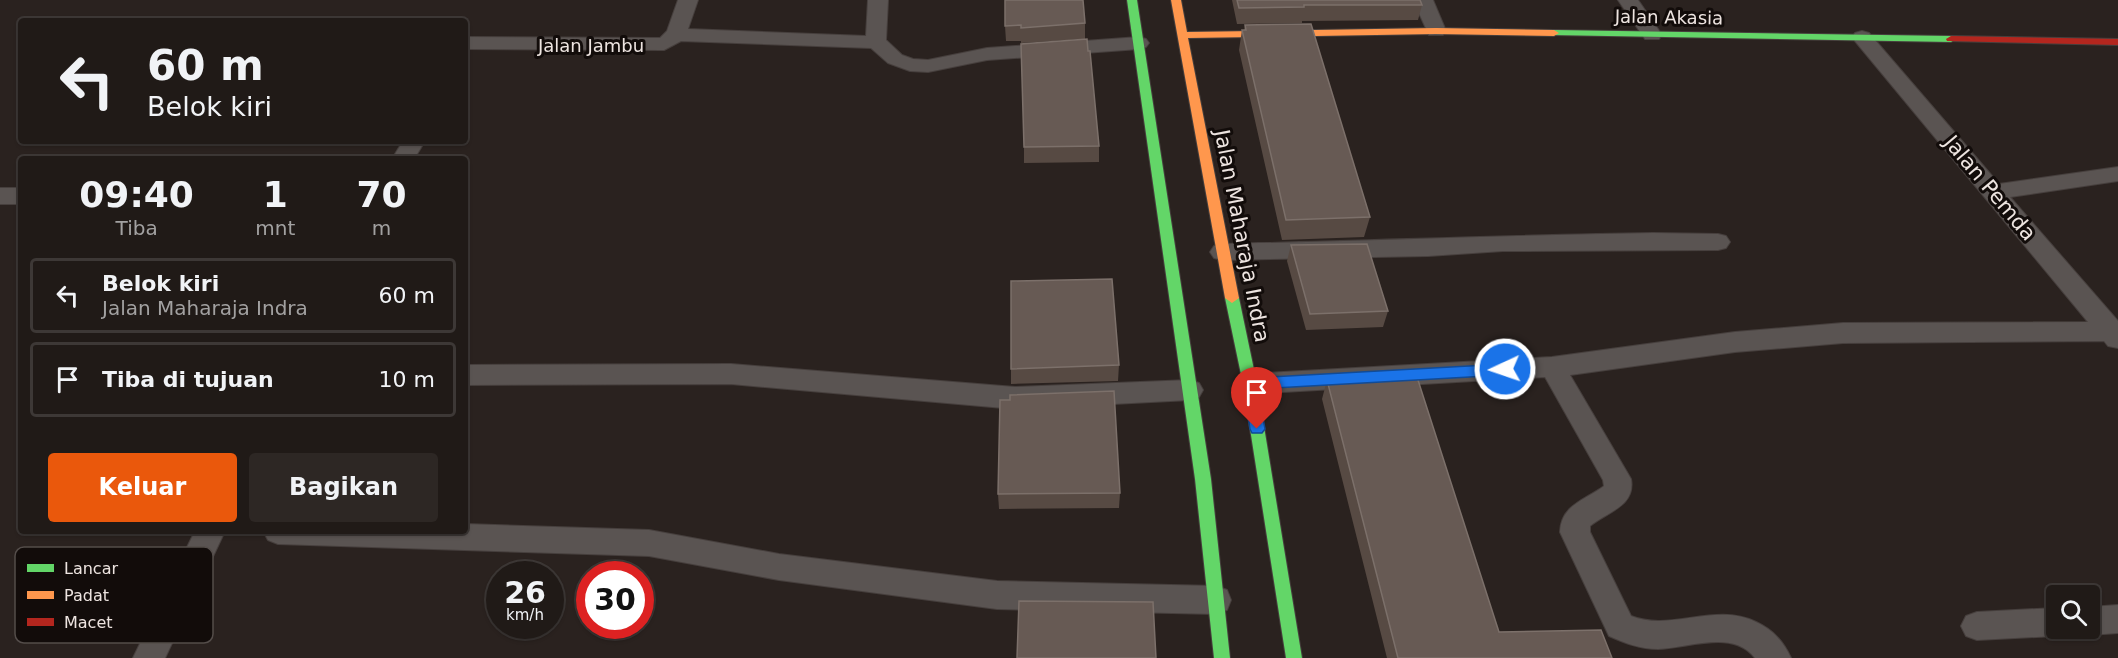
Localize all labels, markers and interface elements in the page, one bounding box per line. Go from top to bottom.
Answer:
street label: Jalan Akasia [1614,6,1723,28]
street label: Jalan Jambu [537,35,644,56]
text: 60 m [147,41,264,90]
icon: left [48,42,126,120]
text: Belok kiri [147,91,272,122]
street label: Jalan Maharaja Indra [1209,126,1274,344]
street label: Jalan Pemda [1938,129,2041,245]
text: 09:40 [79,174,194,215]
text: 1 [263,174,288,215]
text: 70 [357,174,407,215]
text: Tiba [116,216,158,240]
text: mnt [255,216,295,240]
text: m [372,216,391,240]
text: Belok kiri [102,271,219,296]
icon: left [51,279,84,312]
text: 60 m [379,283,435,308]
text: Jalan Maharaja Indra [102,296,308,320]
position arrow [1473,337,1537,401]
icon: arrive [51,363,84,396]
text: Tiba di tujuan [102,367,274,392]
text: 10 m [379,367,435,392]
pin [1231,367,1282,429]
icon: arrive [1240,376,1273,409]
button: Keluar [48,453,237,522]
button: Bagikan [249,453,438,522]
legend [15,547,213,643]
text: Lancar [64,559,118,578]
speed limit sign: 30 [576,561,654,639]
text: 26 [504,575,546,610]
map controls [2046,585,2100,639]
button: search [2046,585,2100,639]
text: Padat [64,586,109,605]
text: km/h [506,606,544,624]
text: Macet [64,613,113,632]

